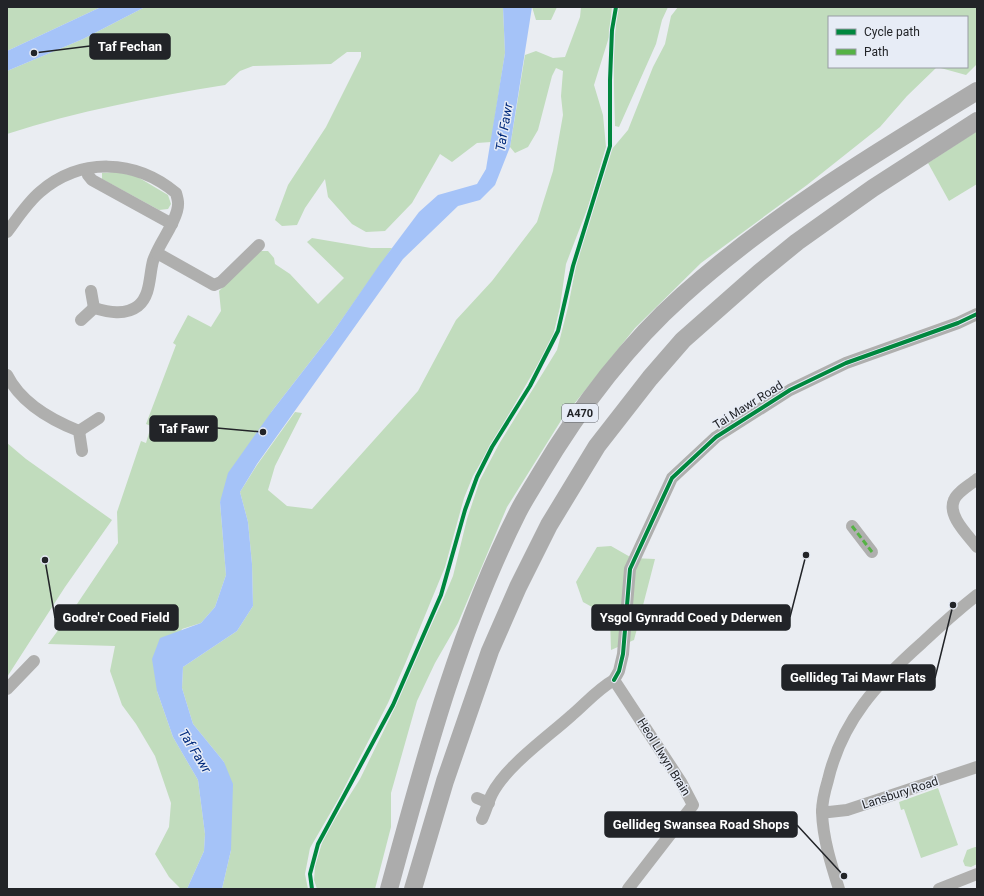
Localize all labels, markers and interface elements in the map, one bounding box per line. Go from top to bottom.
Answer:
legend [828,16,968,68]
text: Cycle path [864,25,920,39]
callout: Taf Fechan [90,34,170,59]
text: Taf Fechan [98,39,162,54]
text: Path [864,45,889,59]
water label: Taf Fawr [492,101,516,152]
street label: Tai Mawr Road [711,378,785,432]
road number: A470 [562,404,598,422]
callout: Taf Fawr [150,416,217,441]
text: Taf Fawr [159,421,209,436]
callout: Godre'r Coed Field [55,605,178,630]
callout: Ysgol Gynradd Coed y Dderwen [592,605,790,630]
text: Godre'r Coed Field [63,610,169,625]
text: Ysgol Gynradd Coed y Dderwen [600,610,782,625]
callout: Gellideg Tai Mawr Flats [782,665,935,690]
text: Gellideg Tai Mawr Flats [790,670,926,685]
street label: Heol Llwyn Brain [635,716,693,798]
water label: Taf Fawr [176,726,215,776]
street label: Lansbury Road [860,774,940,812]
callout: Gellideg Swansea Road Shops [605,812,797,837]
text: Gellideg Swansea Road Shops [613,817,790,832]

